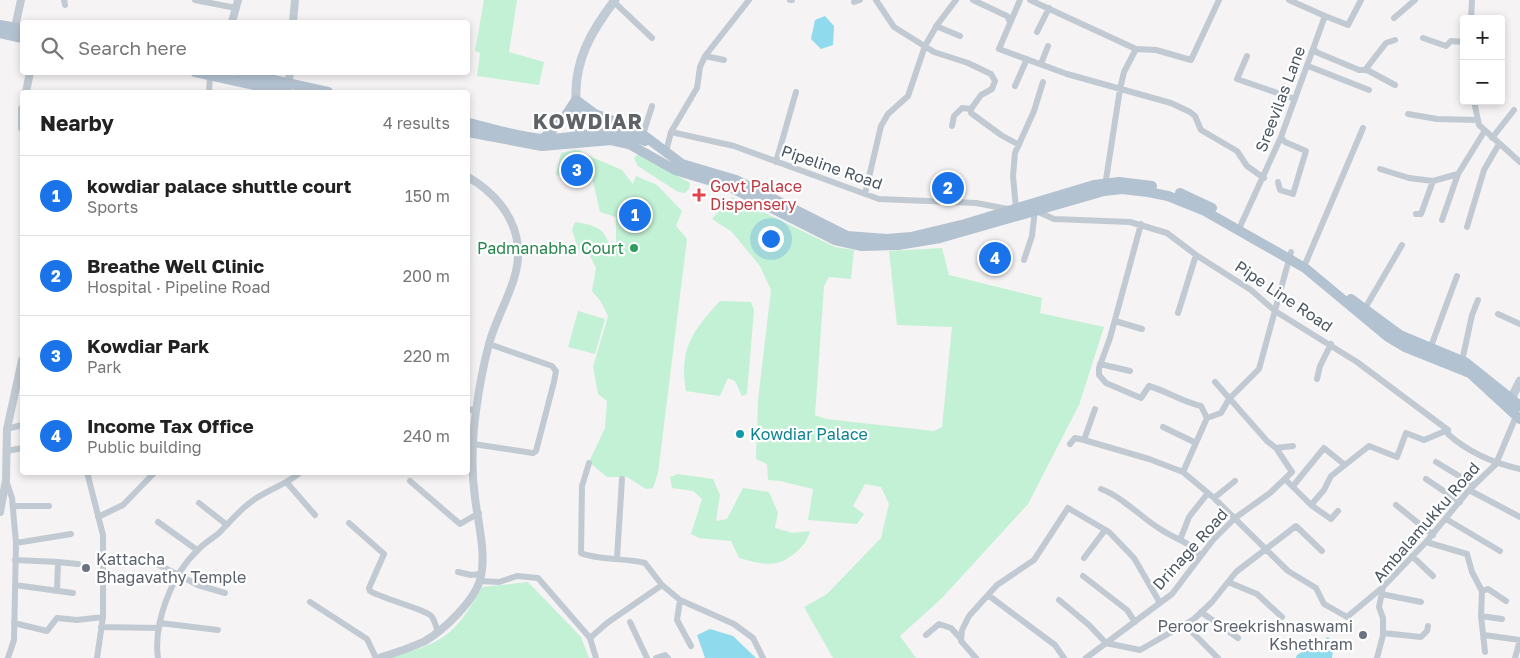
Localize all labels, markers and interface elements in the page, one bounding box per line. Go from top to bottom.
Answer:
map controls [1460,15,1505,105]
button: + [1460,15,1505,60]
search box [20,20,470,75]
icon: search [38,34,66,62]
text: Search here [78,36,187,59]
street label: Sreevilas Lane [1251,43,1309,155]
button: − [1460,60,1505,105]
district label: KOWDIAR [533,108,643,134]
text: Nearby [40,110,114,136]
text: 4 results [383,113,450,133]
street label: Pipeline Road [779,140,885,194]
pin: 3 [561,151,593,189]
pin: 2 [932,169,964,207]
text: kowdiar palace shuttle court [87,174,351,197]
place label: Govt Palace Dispensery [710,176,802,214]
text: 1 [52,186,60,206]
text: 150 m [405,186,450,206]
marker: Govt Palace Dispensery [692,188,706,202]
pin: 1 [619,196,651,234]
text: Sports [87,197,138,217]
your location [758,226,784,252]
place label: Padmanabha Court [477,238,624,258]
pin: 4 [979,239,1011,277]
marker: Padmanabha Court [628,242,640,254]
text: Breathe Well Clinic [87,254,264,277]
street label: Pipe Line Road [1231,256,1337,336]
text: 2 [51,266,61,286]
text: 200 m [403,266,450,286]
text: Hospital · Pipeline Road [87,277,270,297]
text: Kowdiar Park [87,334,209,357]
text: 3 [51,346,61,366]
text: 220 m [403,346,450,366]
text: Park [87,357,122,377]
text: Income Tax Office [87,414,254,437]
place label: Kowdiar Palace [750,424,868,444]
text: 4 [51,426,61,446]
text: 240 m [403,426,450,446]
marker: Kowdiar Palace [734,428,746,440]
text: Public building [87,437,202,457]
street label: Ambalamukku Road [1368,458,1484,586]
street label: Drinage Road [1148,504,1232,594]
place label: Kattacha Bhagavathy Temple [96,549,246,587]
marker: Kattacha Bhagavathy Temple [80,562,92,574]
place label: Peroor Sreekrishnaswami Kshethram [1158,616,1353,654]
marker: Peroor Sreekrishnaswami Kshethram [1357,629,1369,641]

